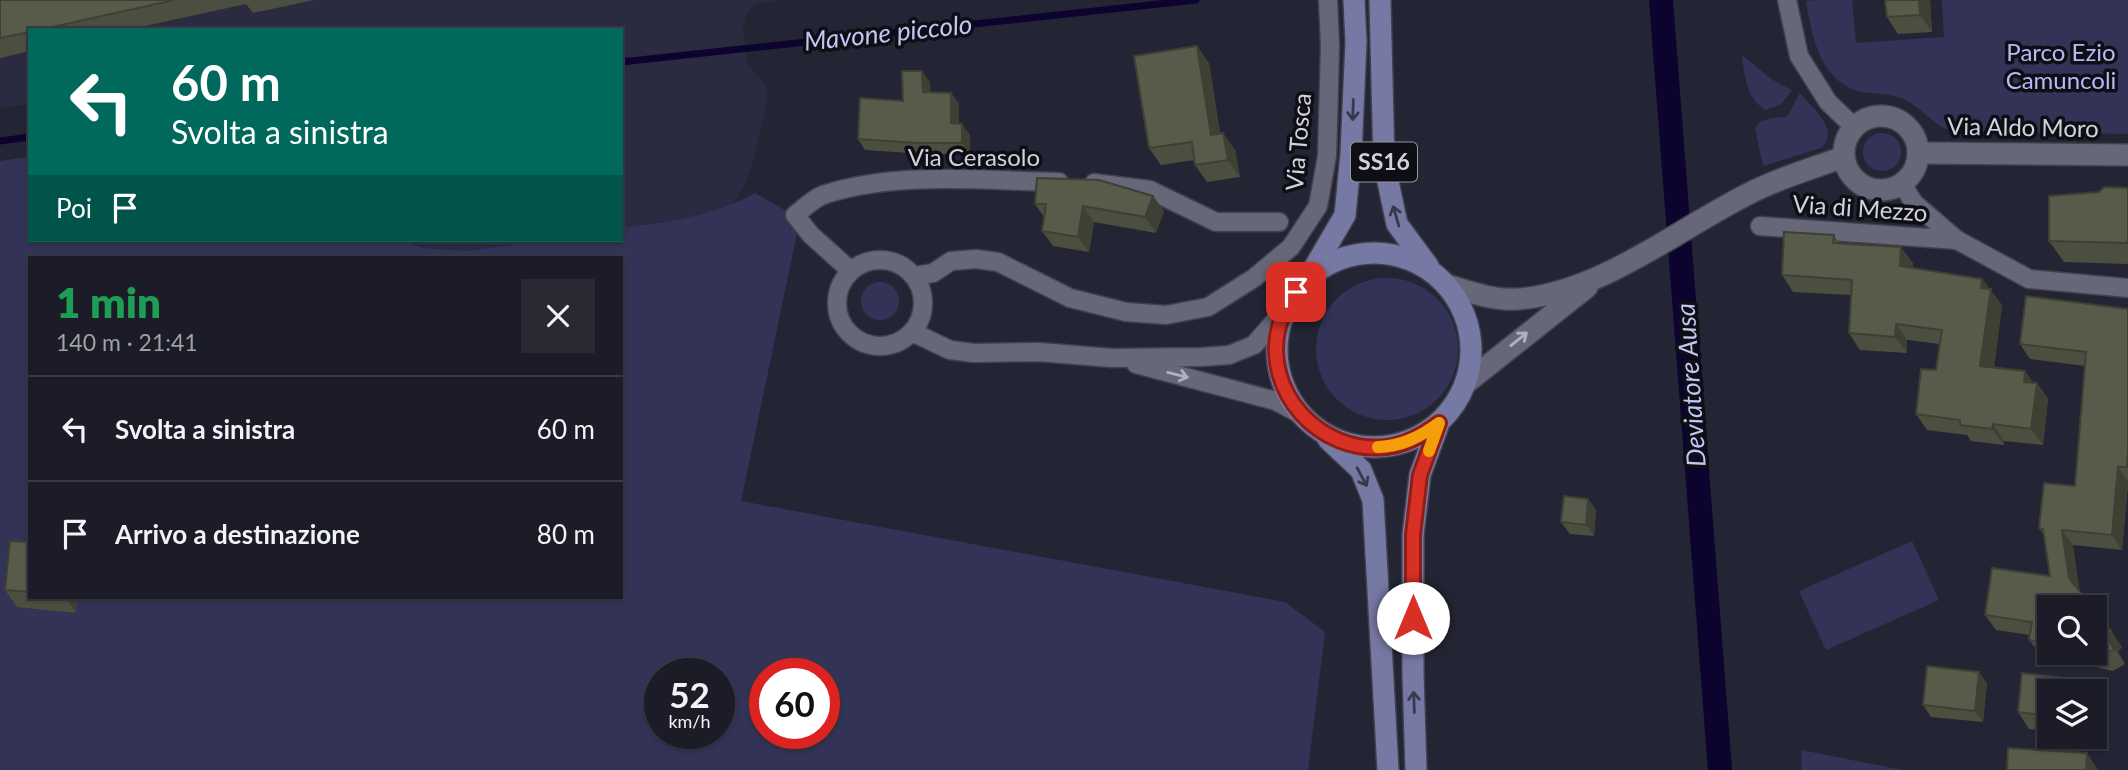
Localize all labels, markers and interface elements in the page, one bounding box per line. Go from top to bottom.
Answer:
water label: Mavone piccolo [802,7,974,57]
park label: Parco Ezio Camuncoli [2006,37,2116,94]
text: 60 m [171,53,281,111]
icon: left [56,56,147,147]
street label: Via Tosca [1279,92,1316,192]
one-way arrow [1346,98,1359,121]
street label: Via Aldo Moro [1947,111,2099,142]
text: Svolta a sinistra [171,112,389,151]
street label: Via Cerasolo [908,142,1040,171]
road number: SS16 [1351,142,1417,182]
street label: Via di Mezzo [1792,188,1928,227]
icon: arrive [106,189,144,227]
text: Poi [56,192,92,224]
one-way arrow [1389,205,1402,227]
pin [1266,262,1326,322]
icon: arrive [1277,273,1315,311]
text: 1 min [56,277,161,327]
button: close [521,279,595,353]
water label: Deviatore Ausa [1668,302,1712,468]
text: 140 m · 21:41 [56,328,198,356]
one-way arrow [1509,332,1527,347]
one-way arrow [1166,369,1189,382]
icon: left [56,410,94,448]
text: Svolta a sinistra [115,413,295,445]
text: 60 m [537,413,595,445]
one-way arrow [1356,466,1370,487]
icon: arrive [56,515,94,553]
text: Arrivo a destinazione [115,518,360,550]
text: 80 m [537,518,595,550]
position arrow [1376,581,1450,655]
map controls [2037,595,2107,749]
button: search [2037,595,2107,665]
speed limit sign: 60 [749,658,840,749]
text: 52 [669,673,710,715]
button: layers [2037,679,2107,749]
one-way arrow [1407,691,1420,714]
text: km/h [668,710,711,732]

